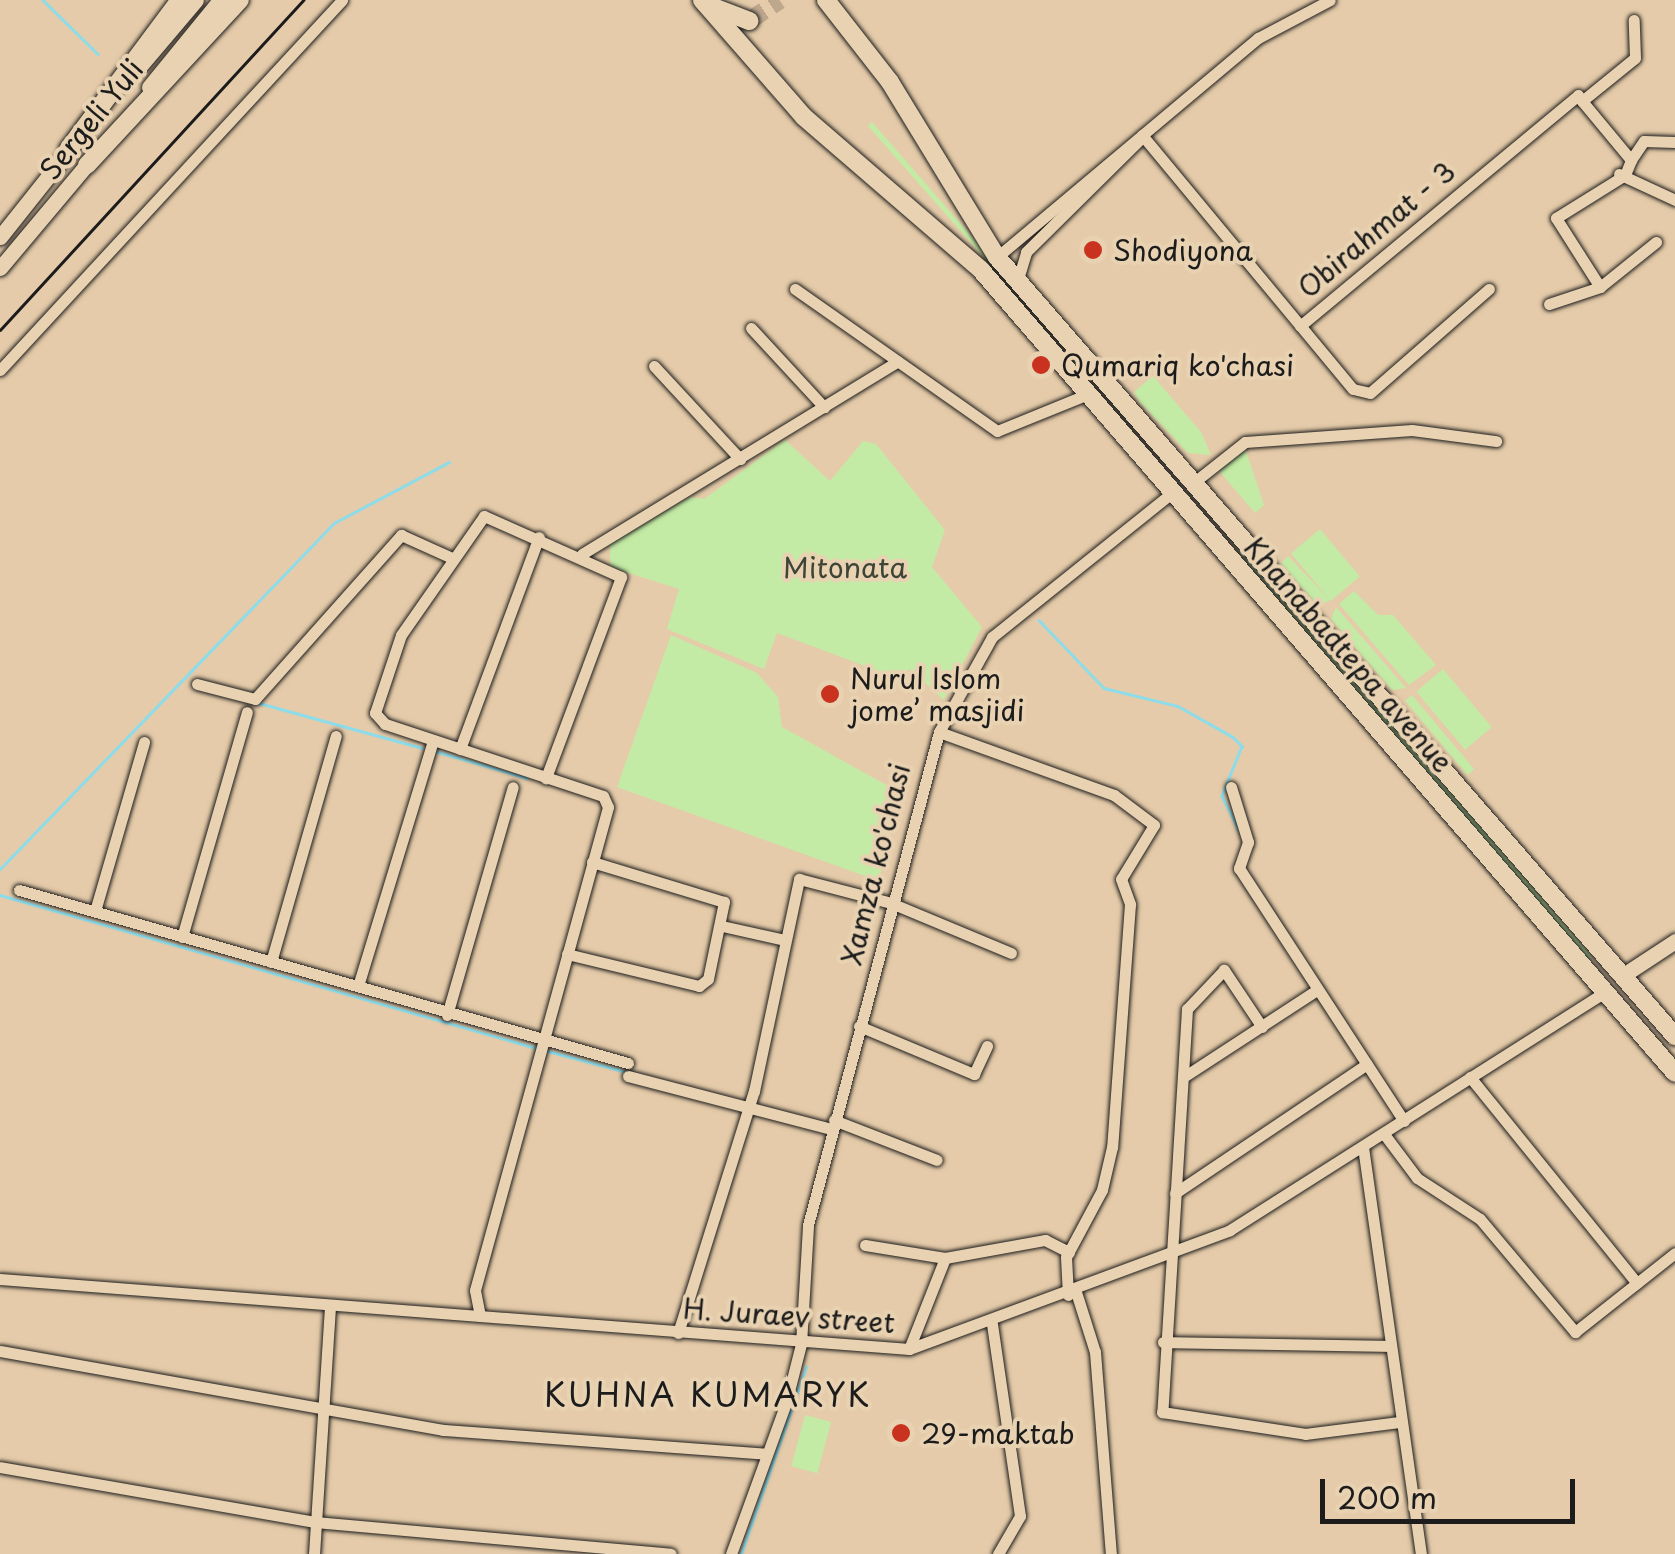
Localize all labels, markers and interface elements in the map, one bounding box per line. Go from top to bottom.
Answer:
street label: Sergeli Yuli [32,52,150,186]
street label: Obirahmat - 3 [1290,153,1462,305]
place label: Shodiyona [1113,233,1253,267]
marker: Shodiyona [1082,239,1104,261]
place label: Qumariq ko'chasi [1061,348,1294,382]
marker: Qumariq ko'chasi [1030,354,1052,376]
street label: Khanabadtepa avenue [1238,530,1460,778]
park label: Mitonata [783,550,907,584]
place label: Nurul Islom jome’ masjidi [850,661,1026,727]
marker: Nurul Islom jome’ masjidi [819,683,841,705]
street label: Xamza ko'chasi [834,760,916,968]
street label: H. Juraev street [680,1291,898,1339]
district label: KUHNA KUMARYK [546,1375,870,1413]
place label: 29-maktab [921,1416,1075,1450]
marker: 29-maktab [890,1422,912,1444]
scale bar [1325,1459,1580,1521]
text: 200 m [1337,1474,1437,1519]

